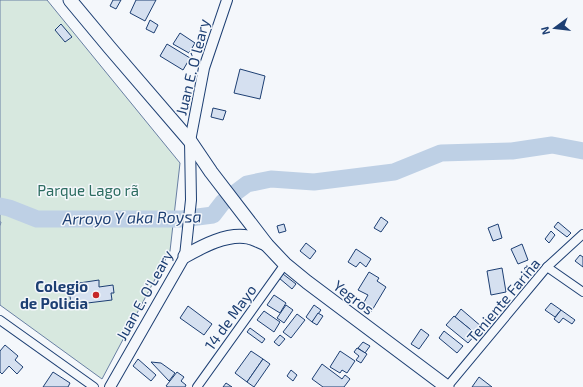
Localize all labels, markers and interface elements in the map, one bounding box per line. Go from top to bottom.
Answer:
north arrow [535,8,575,48]
street label: Juan E. O´leary [171,17,213,117]
text: N [538,25,552,36]
park label: Parque Lago rã [37,181,139,199]
water label: Arroyo Y aka Roysa [61,206,202,229]
street label: Juan E. O'Leary [112,247,176,343]
street label: Teniente Fariña [463,254,543,346]
street label: Yegros [330,276,378,318]
place label: Colegio de Policia [20,277,88,312]
street label: 14 de Mayo [200,281,260,353]
marker: Colegio de Policia [91,290,101,300]

